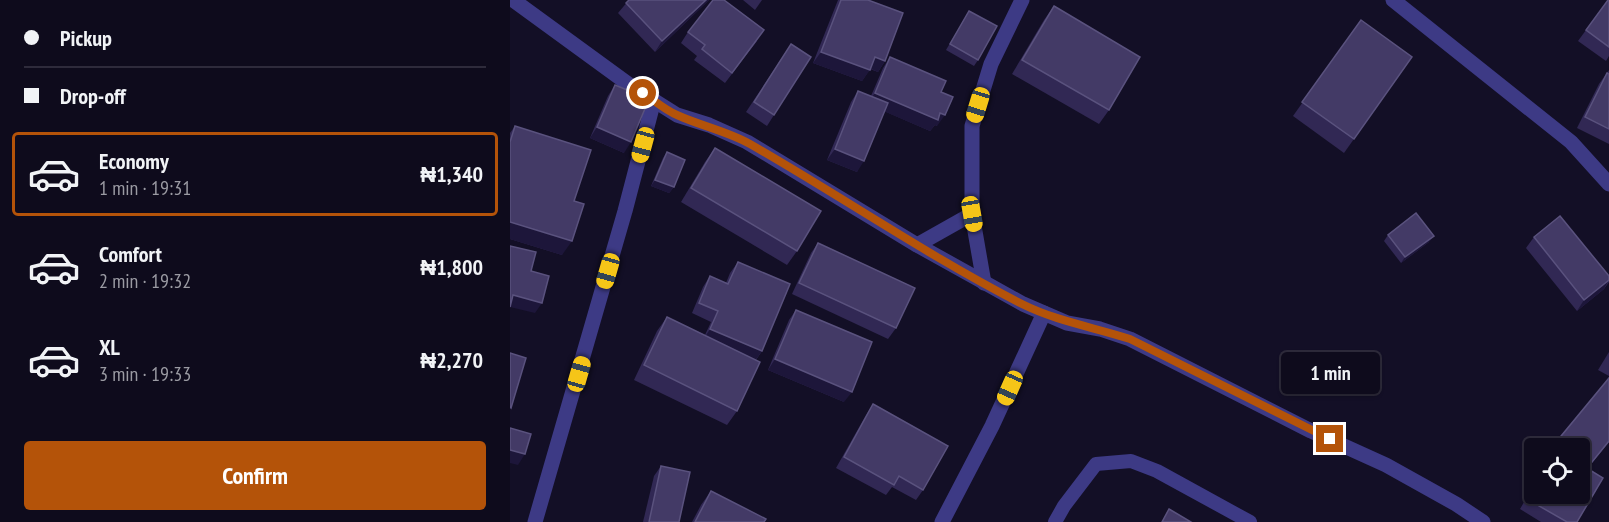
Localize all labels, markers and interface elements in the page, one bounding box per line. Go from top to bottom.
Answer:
text: Pickup [60,24,112,52]
route start [629,79,656,106]
text: Drop-off [60,82,126,110]
car [964,85,992,125]
car [630,125,656,165]
icon: car [27,147,81,201]
text: Economy [99,147,169,175]
text: ₦1,340 [420,160,483,188]
text: 1 min · 19:31 [99,175,191,201]
car [960,195,984,233]
icon: car [27,240,81,294]
text: Comfort [99,240,162,268]
car [594,251,622,291]
text: ₦1,800 [420,253,483,281]
text: 2 min · 19:32 [99,268,191,294]
icon: car [27,333,81,387]
text: XL [99,333,120,361]
text: ₦2,270 [420,346,483,374]
callout: 1 min [1280,352,1380,394]
car [565,354,593,394]
text: 1 min [1310,360,1351,386]
text: 3 min · 19:33 [99,361,191,387]
car [994,368,1026,408]
route end [1316,425,1343,452]
map controls [1524,438,1590,504]
button: locate [1524,438,1590,504]
button: Confirm [24,441,486,510]

